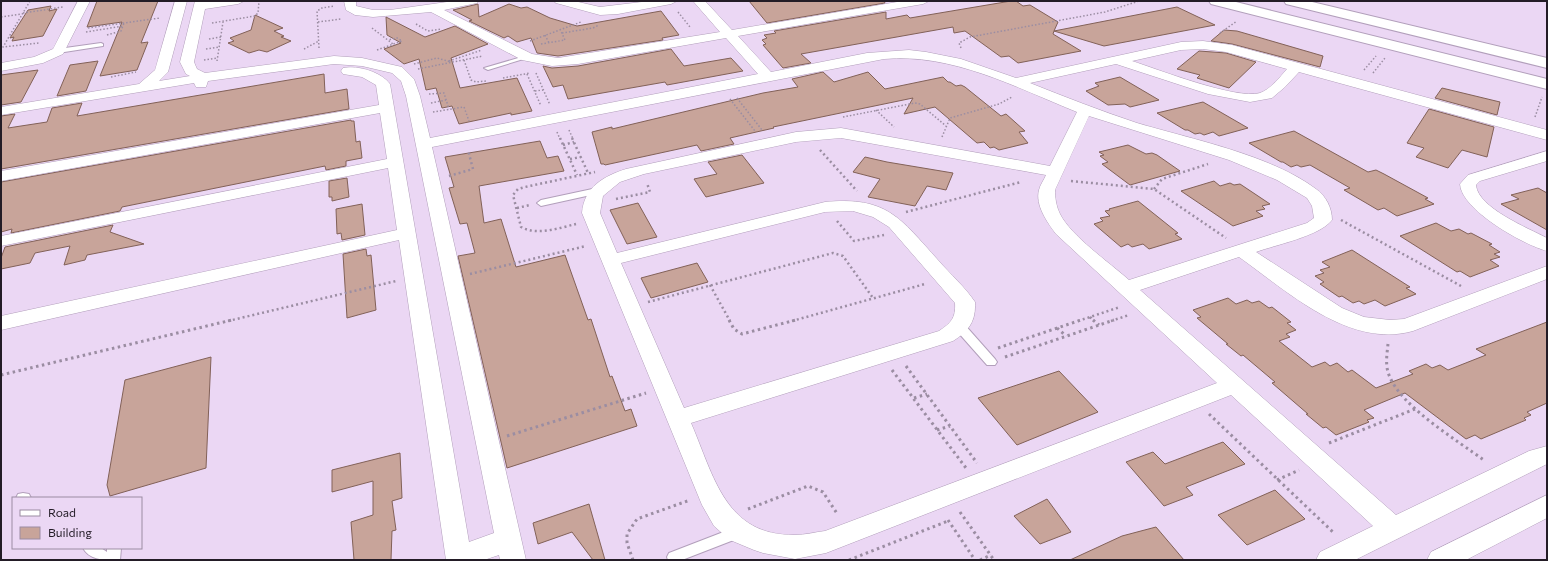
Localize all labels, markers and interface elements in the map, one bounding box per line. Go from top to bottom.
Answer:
legend [12,497,142,549]
text: Road [48,505,76,519]
text: Building [48,525,92,539]

